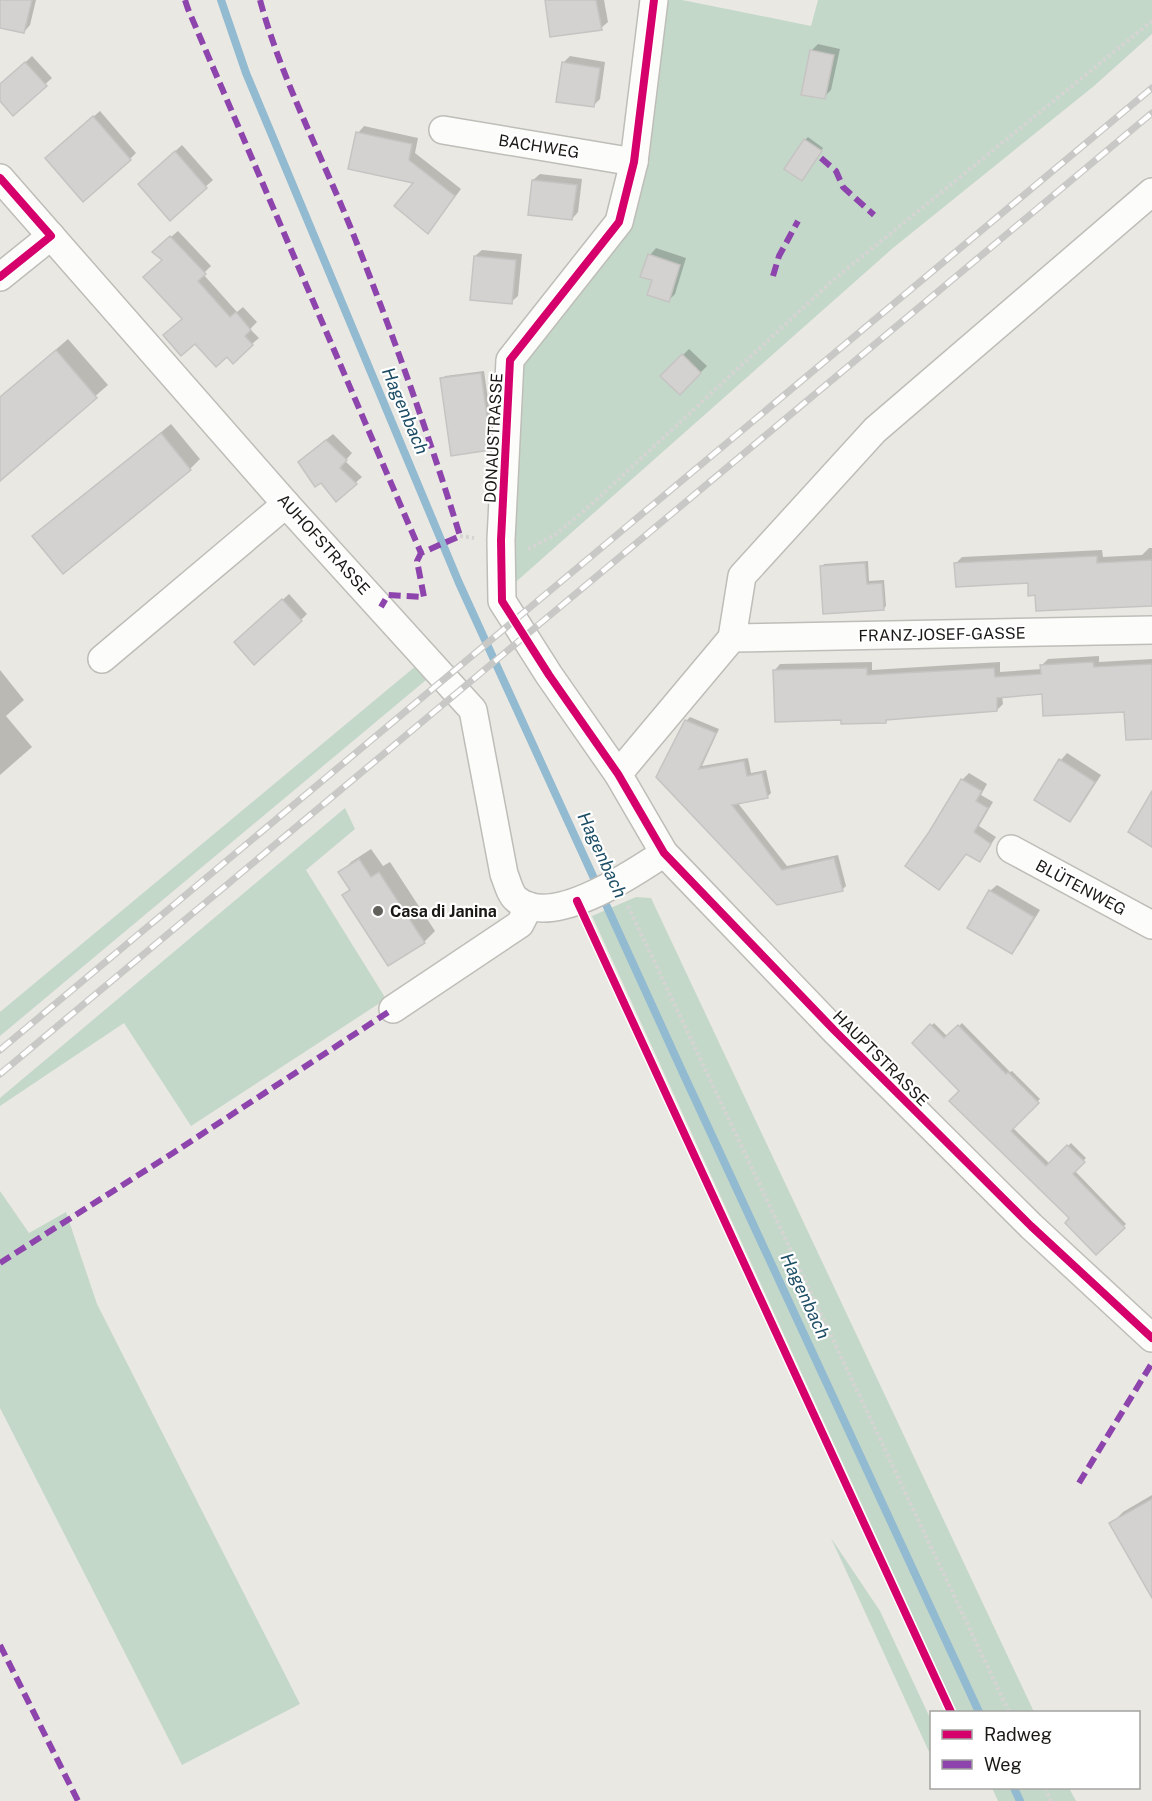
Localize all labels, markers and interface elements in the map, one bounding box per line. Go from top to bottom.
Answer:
street label: BACHWEG [497,131,581,162]
water label: Hagenbach [378,364,433,457]
street label: DONAUSTRASSE [481,372,506,504]
street label: AUHOFSTRASSE [273,490,374,599]
street label: FRANZ-JOSEF-GASSE [858,624,1026,645]
water label: Hagenbach [573,808,631,901]
street label: BLÜTENWEG [1032,855,1130,919]
place label: Casa di Janina [390,902,497,921]
marker: Casa di Janina [371,904,385,918]
street label: HAUPTSTRASSE [829,1007,932,1110]
water label: Hagenbach [776,1249,834,1342]
legend [930,1711,1140,1789]
text: Radweg [984,1724,1052,1745]
text: Weg [984,1754,1022,1775]

